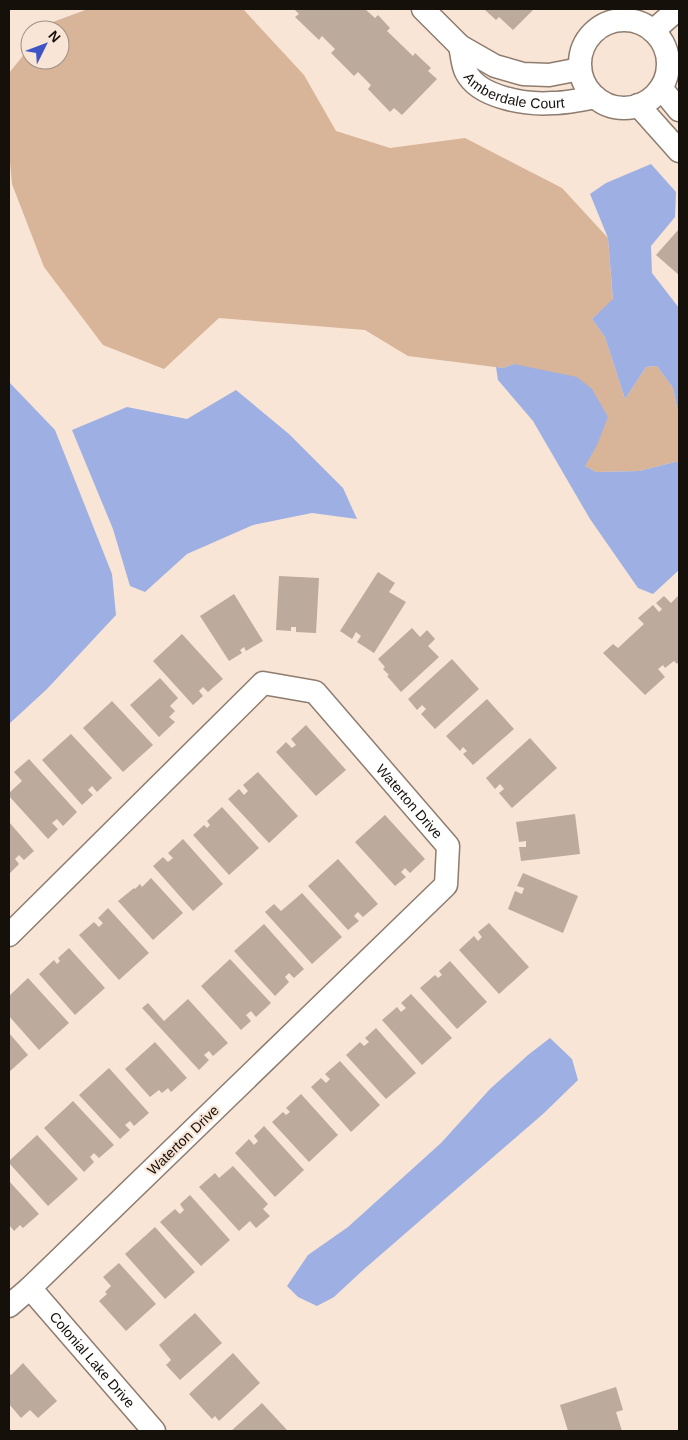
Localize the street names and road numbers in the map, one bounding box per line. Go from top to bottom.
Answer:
street label: Amberdale Court [461,69,565,111]
street label: Waterton Drive [373,761,446,842]
street label: Waterton Drive [144,1102,222,1178]
street label: Colonial Lake Drive [46,1309,138,1411]

